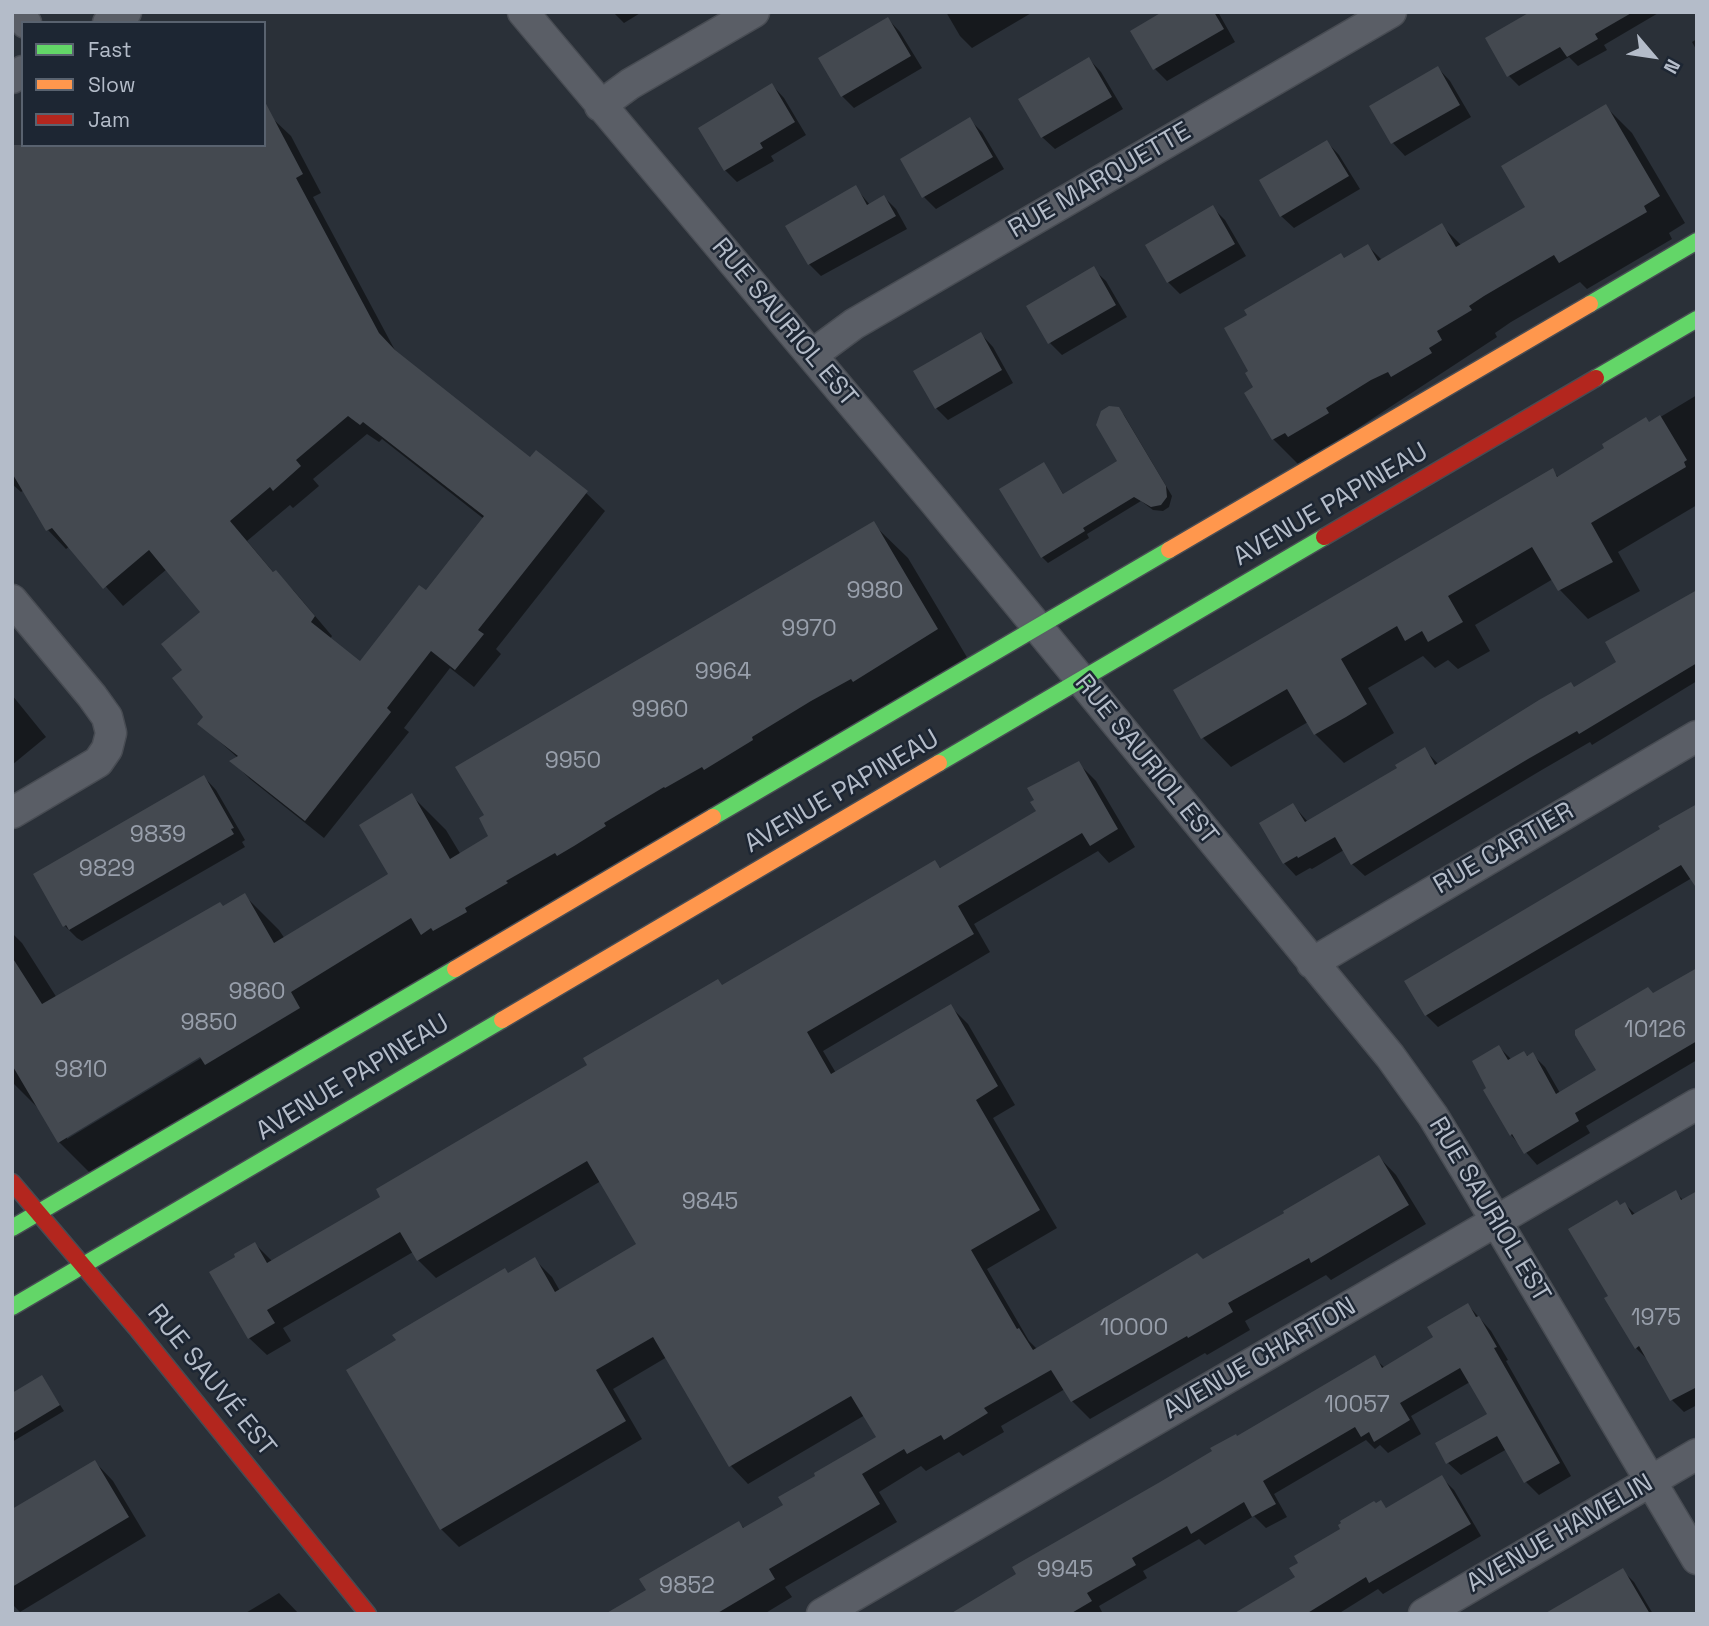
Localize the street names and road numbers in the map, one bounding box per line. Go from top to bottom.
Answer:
street label: RUE MARQUETTE [1003,116,1197,246]
street label: RUE SAURIOL EST [704,232,864,414]
street label: AVENUE PAPINEAU [1228,437,1434,573]
street label: RUE SAURIOL EST [1068,668,1224,852]
street label: AVENUE PAPINEAU [739,724,945,860]
street label: RUE CARTIER [1428,796,1580,902]
street label: AVENUE PAPINEAU [251,1008,455,1148]
street label: RUE SAURIOL EST [1421,1112,1557,1308]
street label: AVENUE CHARTON [1158,1291,1362,1427]
street label: RUE SAUVÉ EST [140,1299,282,1463]
street label: AVENUE HAMELIN [1461,1468,1659,1600]

